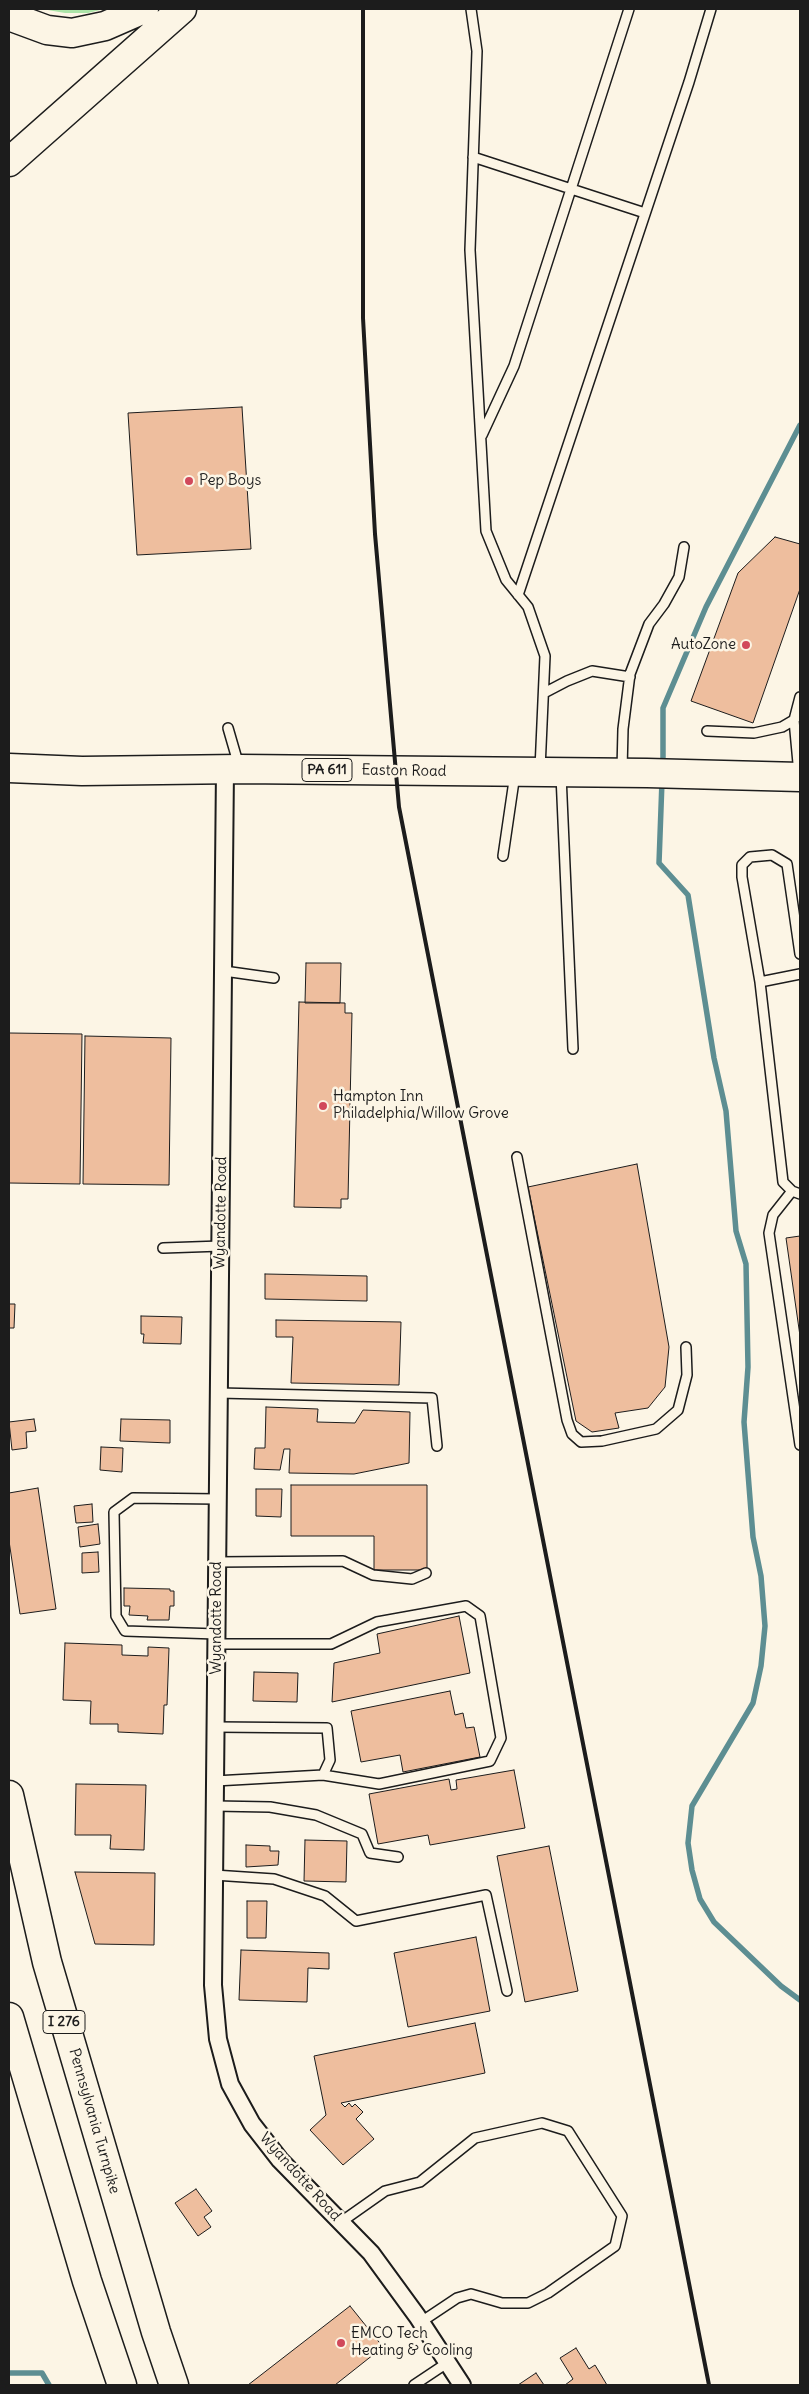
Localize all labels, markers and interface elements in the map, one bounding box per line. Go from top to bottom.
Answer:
place label: Pep Boys [199,472,261,490]
marker: Pep Boys [183,475,195,487]
place label: AutoZone [671,636,736,654]
marker: AutoZone [740,639,752,651]
road number: PA 611 [302,758,352,782]
street label: Easton Road [361,761,447,781]
place label: Hampton Inn Philadelphia/Willow Grove [333,1088,509,1123]
marker: Hampton Inn Philadelphia/Willow Grove [317,1100,329,1112]
street label: Wyandotte Road [211,1156,231,1270]
street label: Wyandotte Road [208,1562,226,1674]
road number: I 276 [43,2010,85,2034]
street label: Pennsylvania Turnpike [65,2046,123,2196]
street label: Wyandotte Road [256,2129,344,2225]
place label: EMCO Tech Heating & Cooling [351,2325,473,2360]
marker: EMCO Tech Heating & Cooling [335,2337,347,2349]

